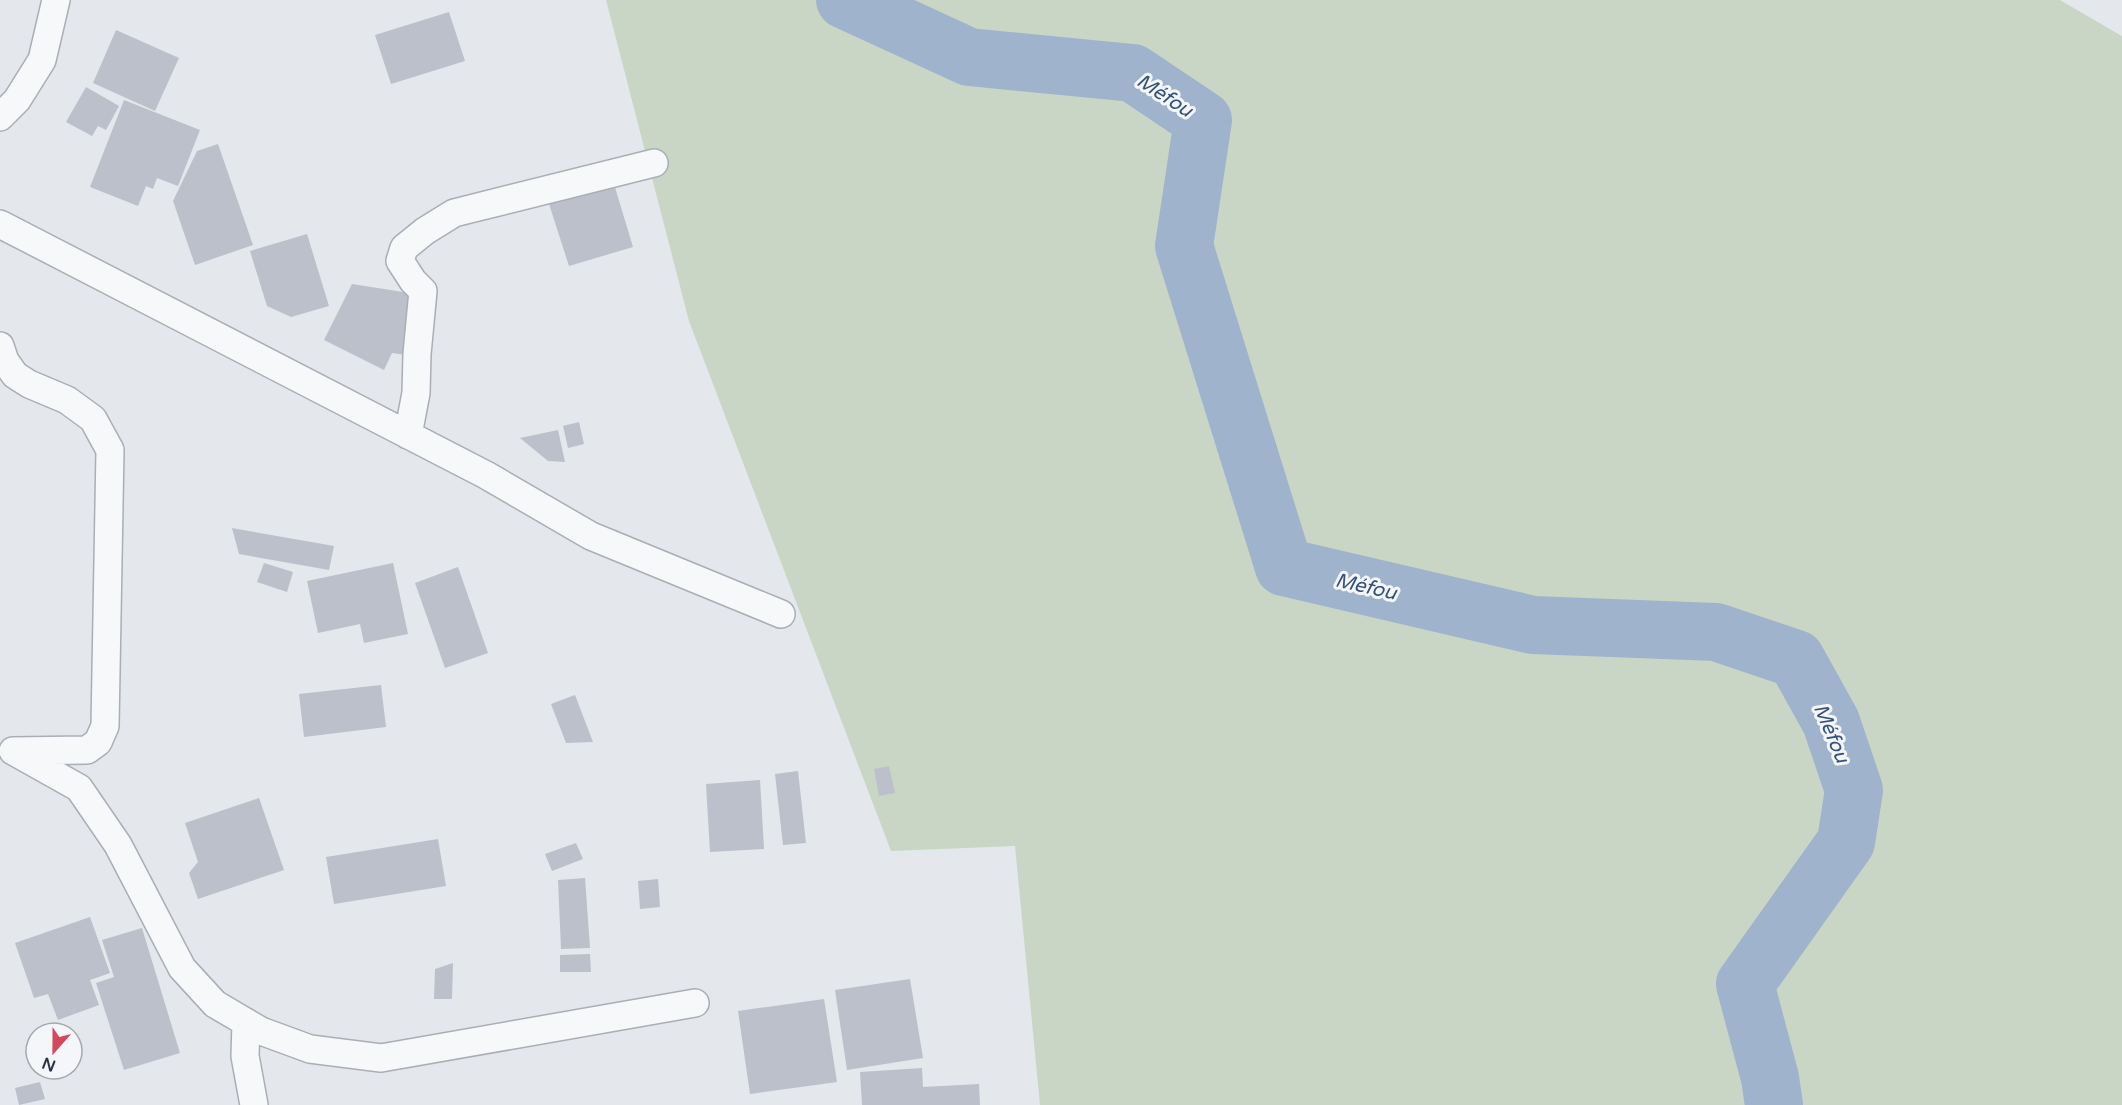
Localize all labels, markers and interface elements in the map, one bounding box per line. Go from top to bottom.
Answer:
water label: Méfou [1132,69,1198,124]
water label: Méfou [1333,568,1400,606]
water label: Méfou [1808,700,1855,768]
north arrow [24,1021,84,1081]
text: N [39,1052,59,1076]

